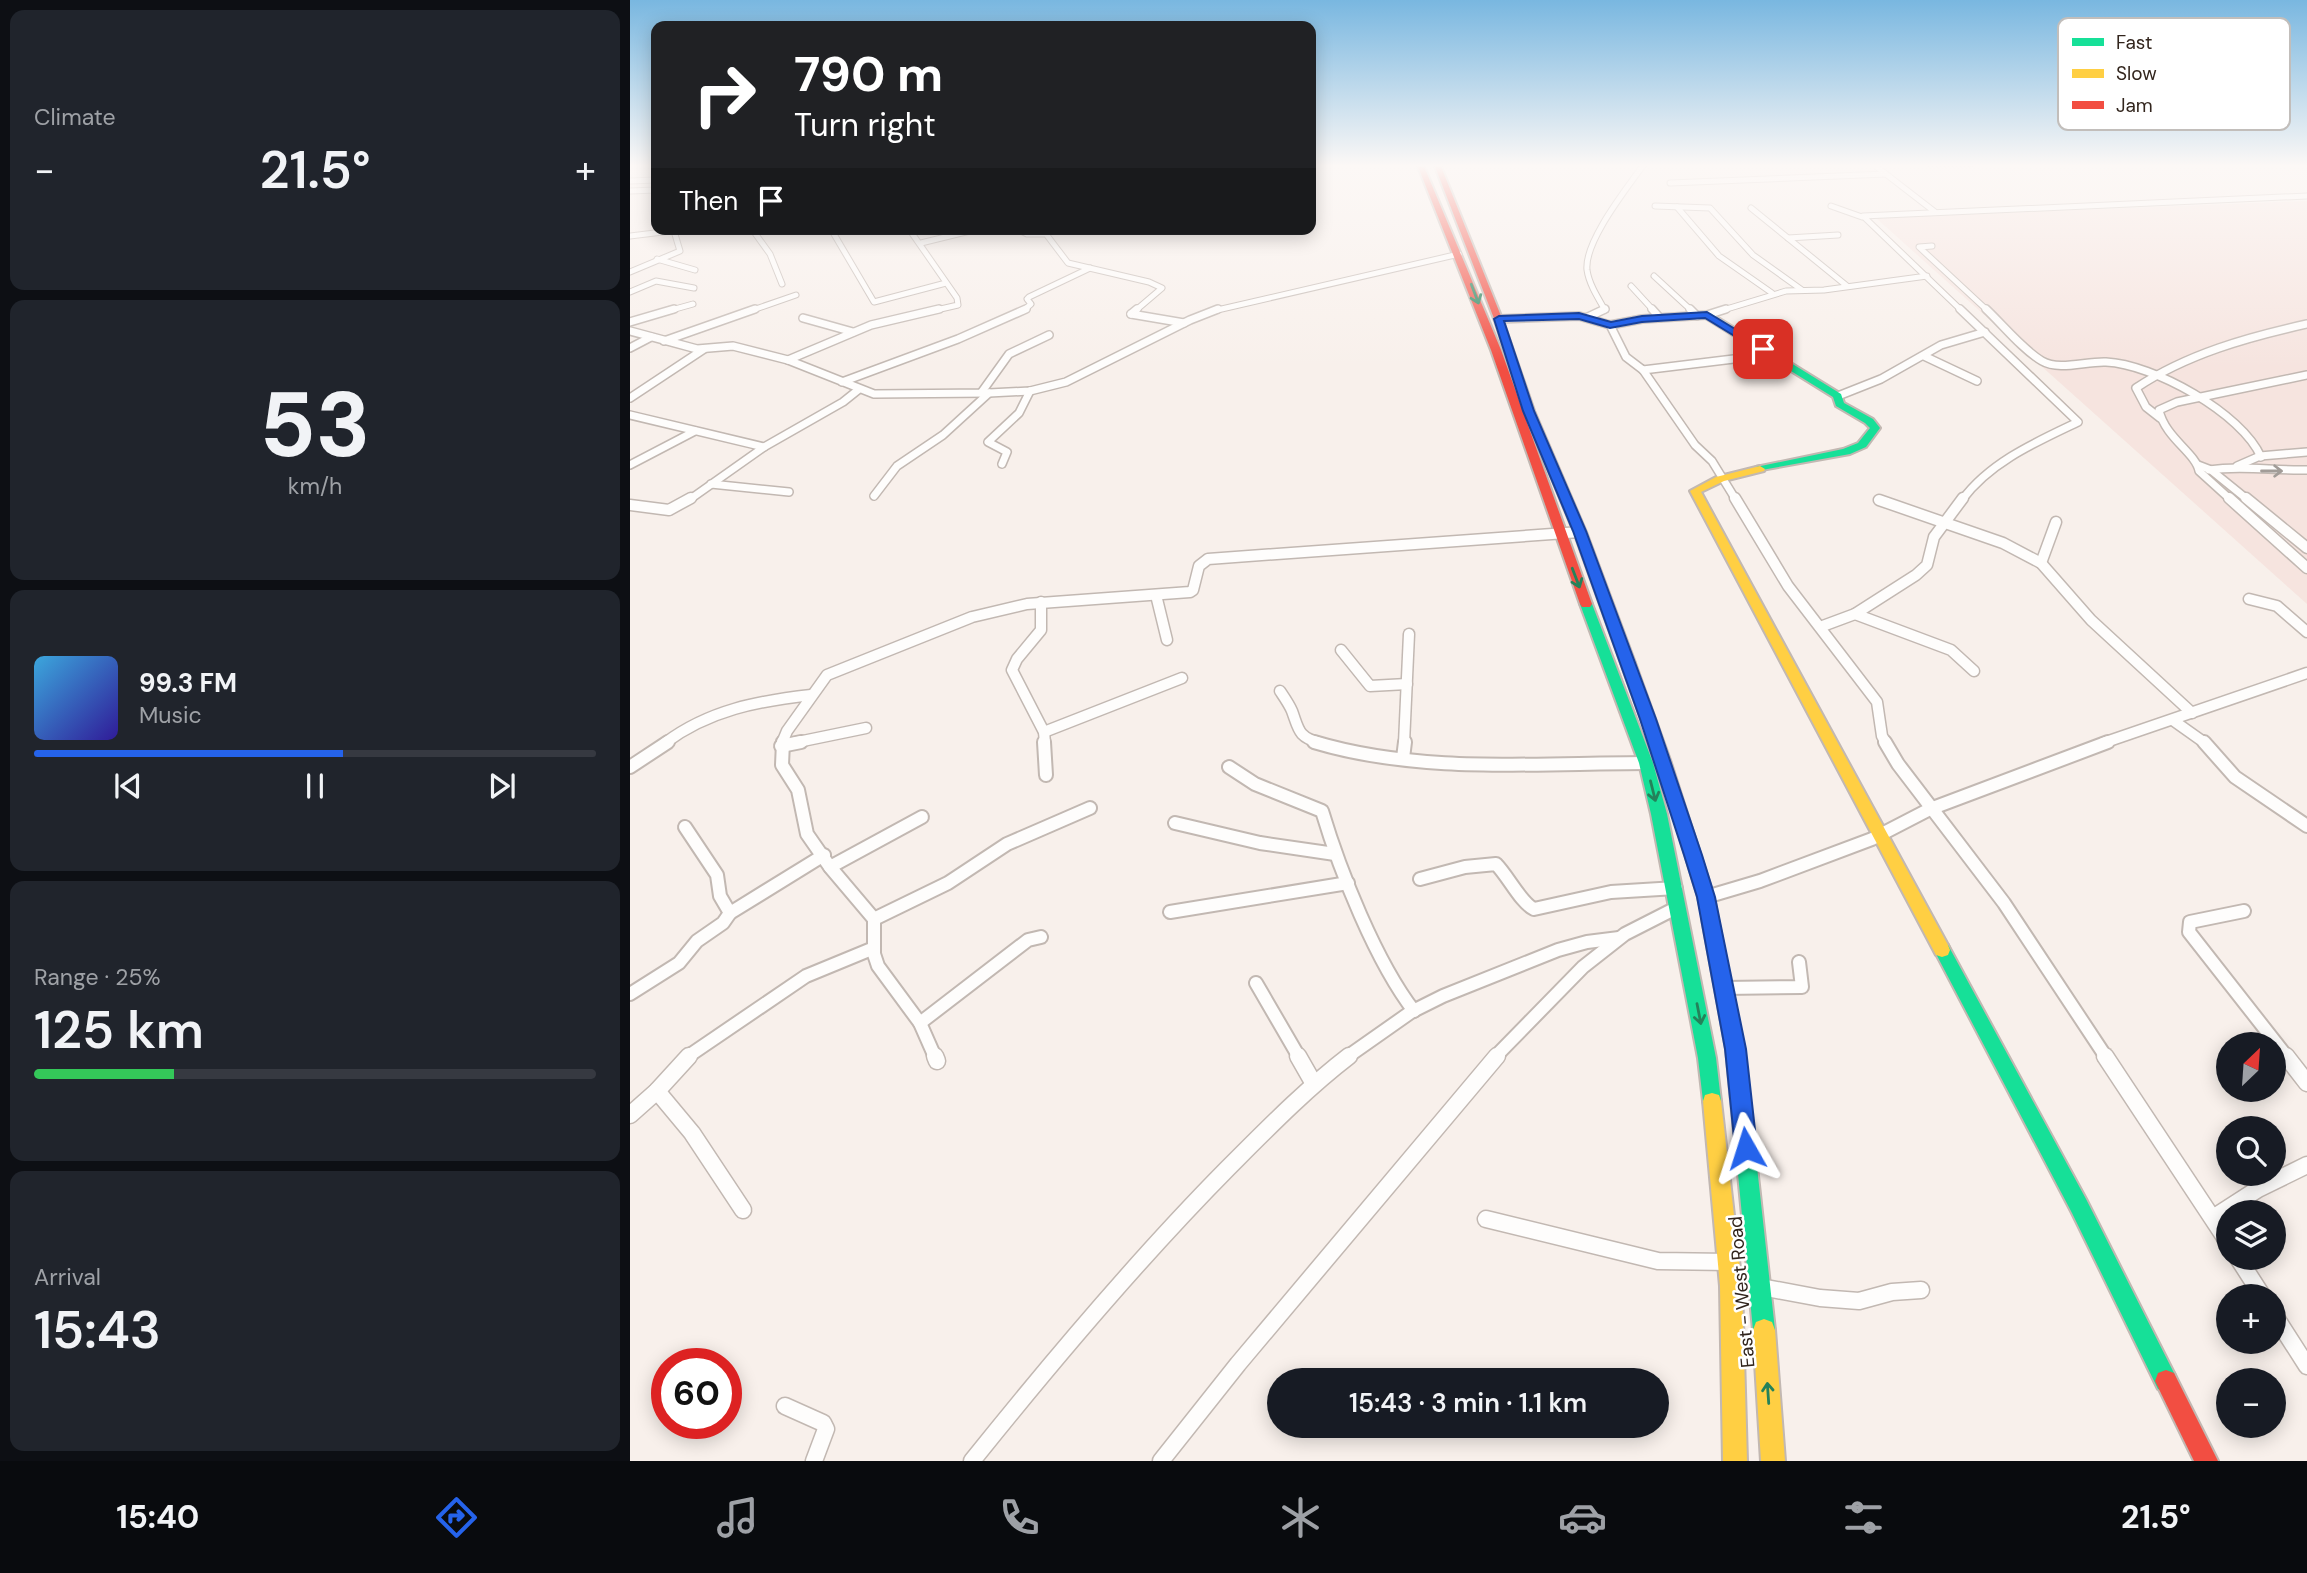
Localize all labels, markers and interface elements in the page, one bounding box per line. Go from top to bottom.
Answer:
legend [2058,18,2290,130]
text: Fast [2116,30,2152,55]
text: 790 m [794,42,943,106]
icon: right [679,49,770,140]
text: Slow [2116,61,2157,86]
text: Jam [2116,93,2153,118]
text: Climate [34,102,116,132]
text: Turn right [794,104,936,146]
text: 21.5° [259,136,371,204]
text: − [34,145,55,195]
text: + [575,145,596,195]
icon: arrive [752,182,790,220]
text: Then [679,184,738,218]
one-way arrow [1469,283,1482,305]
pin [1733,319,1793,379]
icon: arrive [1744,330,1782,368]
text: 53 [259,366,371,484]
one-way arrow [2260,464,2283,478]
text: km/h [288,471,342,501]
one-way arrow [1571,566,1583,588]
text: 99.3 FM [139,666,237,700]
text: Music [139,700,202,730]
icon: previous [109,767,147,805]
icon: pause [296,767,334,805]
icon: next [483,767,521,805]
one-way arrow [1648,780,1661,802]
text: Range · 25% [34,962,161,992]
text: 125 km [34,996,204,1064]
one-way arrow [1692,1002,1706,1025]
north arrow [2216,1032,2286,1102]
map controls [2216,1032,2286,1438]
position arrow [1709,1111,1783,1185]
button: search [2216,1116,2286,1186]
button: layers [2216,1200,2286,1270]
street label: East - West Road [1722,1215,1761,1369]
text: Arrival [34,1262,101,1292]
button: + [2216,1284,2286,1354]
text: 15:43 [34,1296,161,1364]
speed limit sign: 60 [651,1348,742,1439]
button: − [2216,1368,2286,1438]
one-way arrow [1761,1382,1774,1405]
text: 15:43 · 3 min · 1.1 km [1349,1386,1587,1420]
icon: directions [432,1493,481,1542]
icon: music [713,1493,762,1542]
icon: phone [995,1493,1044,1542]
icon: climate [1276,1493,1325,1542]
icon: car [1558,1493,1607,1542]
icon: filters [1839,1493,1888,1542]
text: 15:40 [116,1496,199,1538]
text: 21.5° [2121,1496,2191,1538]

